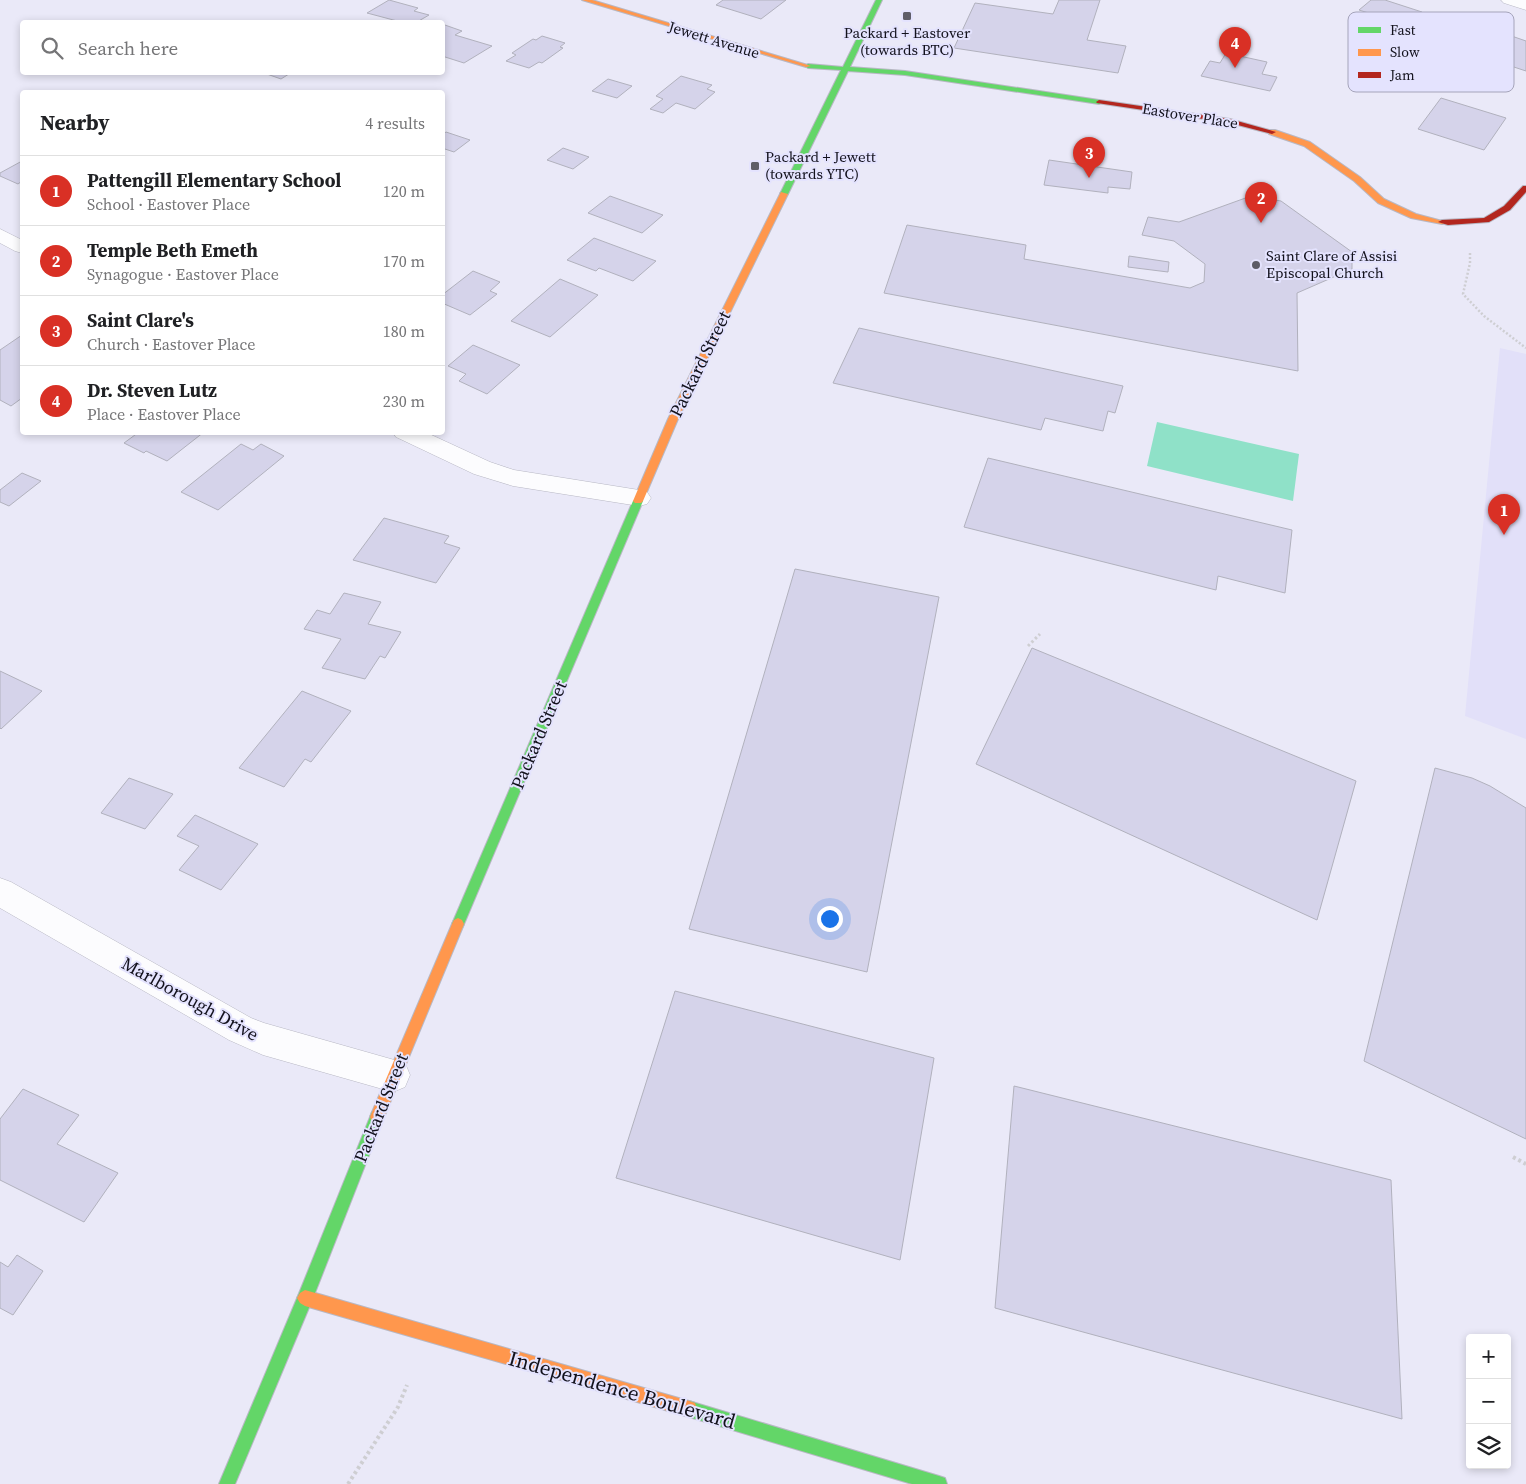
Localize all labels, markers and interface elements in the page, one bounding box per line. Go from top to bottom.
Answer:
marker: Packard + Eastover (towards BTC) [901,10,913,22]
legend [1348,12,1514,92]
street label: Jewett Avenue [665,15,763,63]
search box [20,20,445,75]
text: Fast [1390,20,1416,40]
place label: Packard + Eastover (towards BTC) [844,22,971,60]
pin: 4 [1219,27,1251,68]
icon: search [38,34,66,62]
text: Search here [78,35,178,61]
text: Slow [1390,42,1420,62]
text: Jam [1389,65,1415,85]
street label: Eastover Place [1141,98,1240,134]
text: Nearby [40,108,110,137]
text: 4 results [365,112,425,134]
pin: 3 [1073,137,1105,178]
place label: Packard + Jewett (towards YTC) [765,146,876,184]
marker: Packard + Jewett (towards YTC) [749,160,761,172]
text: Pattengill Elementary School [87,167,341,193]
text: 1 [52,180,60,202]
text: 120 m [383,180,425,202]
pin: 2 [1245,182,1277,223]
text: School · Eastover Place [87,193,250,215]
text: Temple Beth Emeth [87,237,258,263]
place label: Saint Clare of Assisi Episcopal Church [1266,245,1397,283]
text: 2 [52,250,60,272]
text: 170 m [383,250,425,272]
marker: Saint Clare of Assisi Episcopal Church [1250,259,1262,271]
text: Synagogue · Eastover Place [87,263,279,285]
street label: Packard Street [663,306,736,421]
text: Saint Clare's [87,307,194,333]
text: 3 [52,320,60,342]
text: 180 m [383,320,425,342]
text: Church · Eastover Place [87,333,255,355]
text: Dr. Steven Lutz [87,377,217,403]
text: 4 [52,390,60,412]
text: 230 m [383,390,425,412]
text: Place · Eastover Place [87,403,241,425]
pin: 1 [1488,494,1520,535]
street label: Packard Street [504,677,573,793]
your location [817,906,843,932]
street label: Marlborough Drive [117,951,263,1047]
street label: Packard Street [347,1049,414,1166]
map controls [1466,1334,1511,1469]
button: + [1466,1334,1511,1379]
street label: Independence Boulevard [505,1343,739,1436]
button: − [1466,1379,1511,1424]
button: layers [1466,1424,1511,1469]

